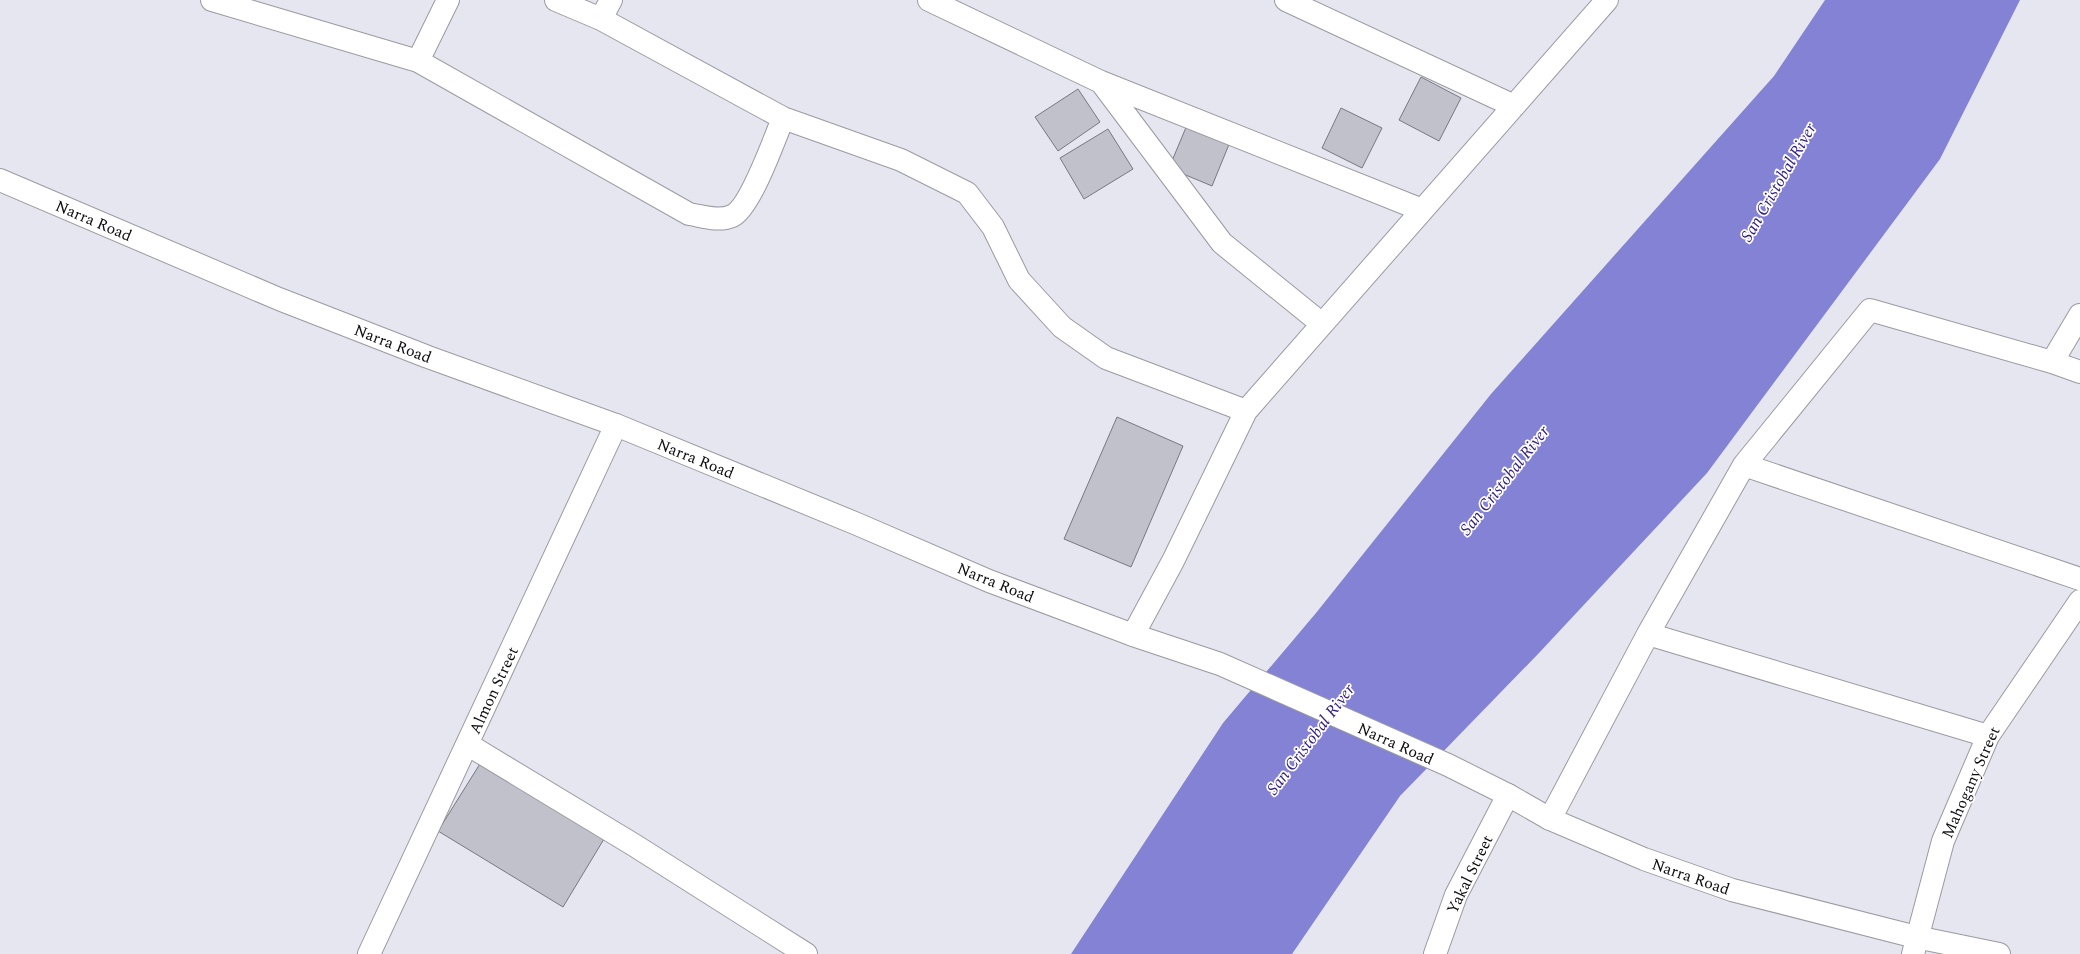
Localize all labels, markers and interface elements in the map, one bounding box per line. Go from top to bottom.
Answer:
water label: San Cristobal River [1734,118,1824,247]
street label: Narra Road [52,194,136,248]
street label: Narra Road [350,318,435,370]
water label: San Cristobal River [1453,420,1556,541]
street label: Narra Road [653,433,738,485]
street label: Narra Road [953,557,1038,609]
street label: Almon Street [463,642,525,738]
water label: San Cristobal River [1260,678,1361,801]
street label: Narra Road [1354,716,1438,771]
street label: Mahogany Street [1935,722,2006,842]
street label: Yakal Street [1440,831,1500,918]
street label: Narra Road [1648,852,1733,902]

